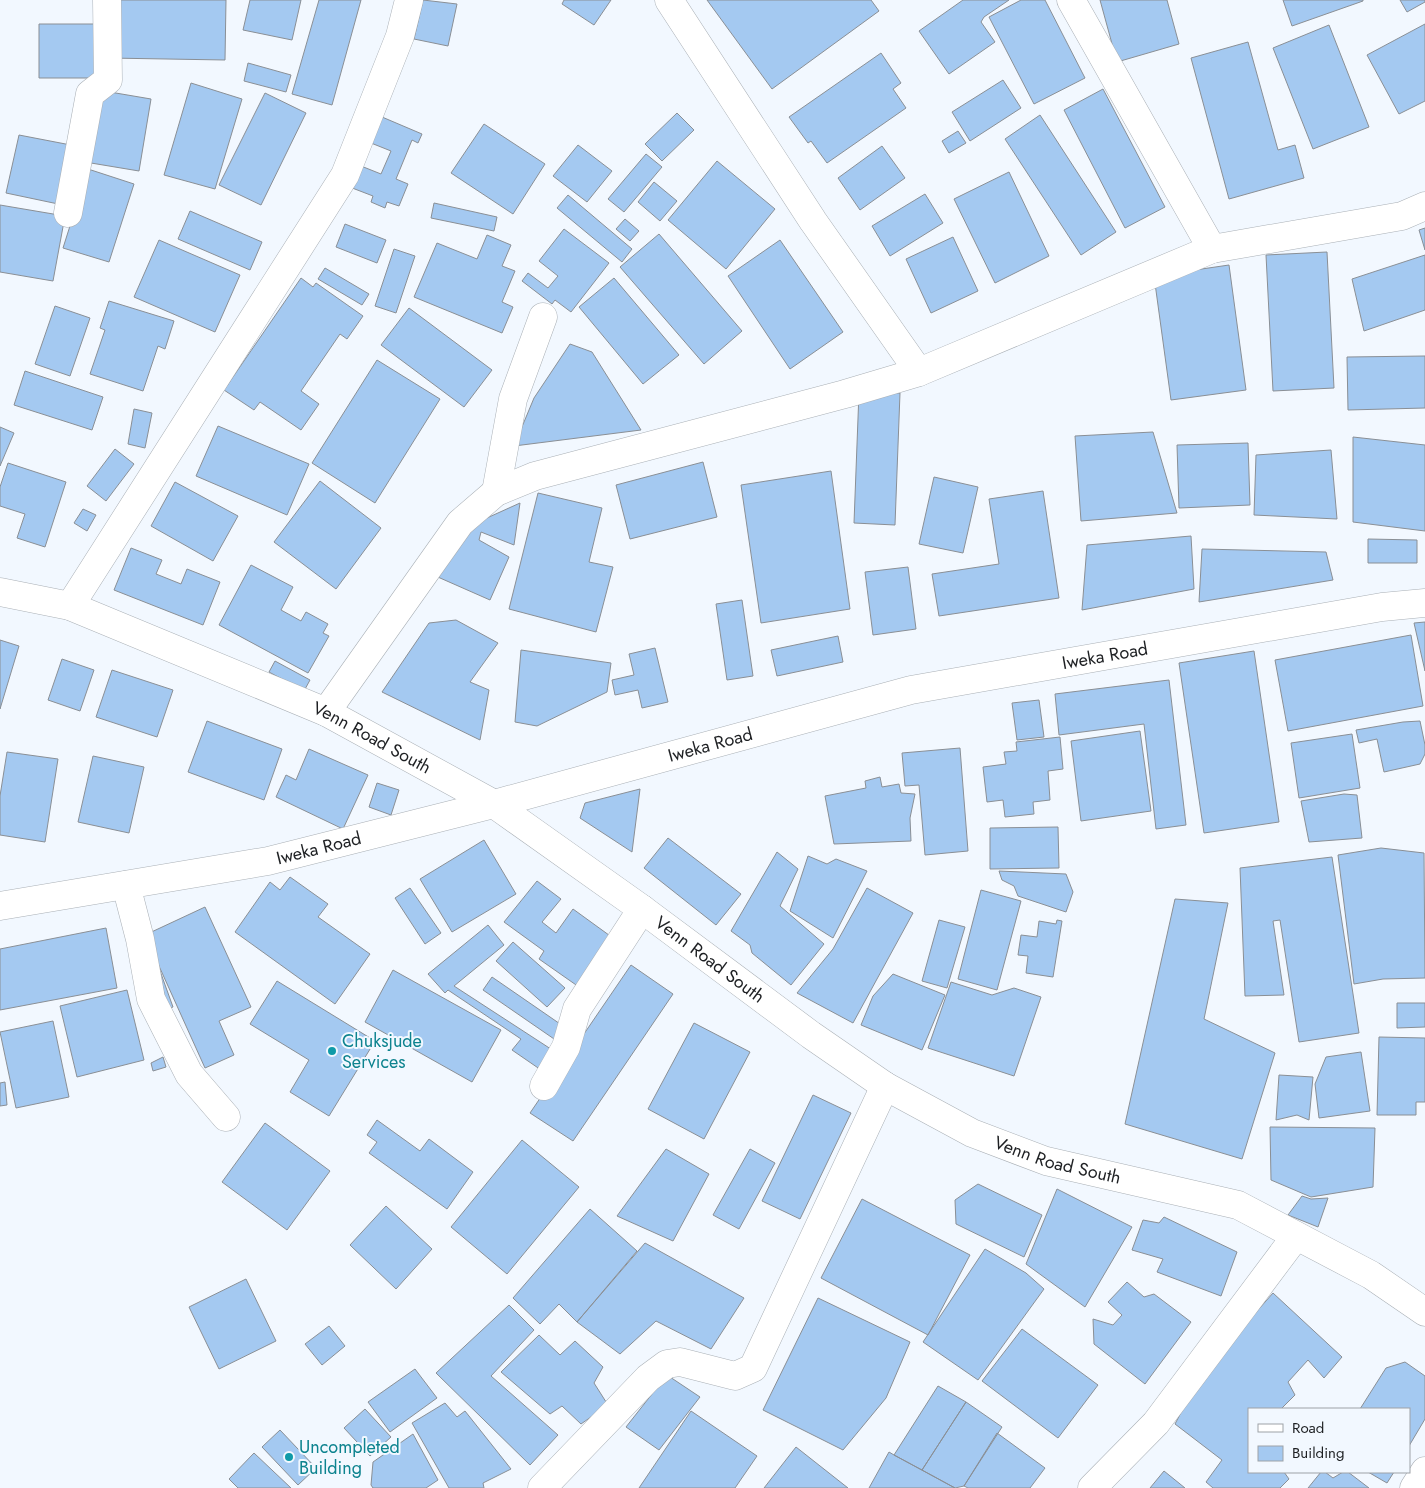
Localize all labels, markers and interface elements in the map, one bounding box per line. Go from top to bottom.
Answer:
street label: Iweka Road [1060,636,1150,676]
street label: Venn Road South [309,695,436,780]
street label: Iweka Road [665,721,755,769]
street label: Iweka Road [274,825,364,871]
street label: Venn Road South [649,910,770,1009]
place label: Chuksjude Services [342,1028,422,1075]
marker: Chuksjude Services [326,1045,338,1057]
street label: Venn Road South [990,1129,1123,1191]
legend [1248,1408,1410,1473]
text: Road [1292,1417,1324,1439]
place label: Uncompleted Building [299,1434,400,1481]
text: Building [1292,1442,1344,1464]
marker: Uncompleted Building [283,1451,295,1463]

